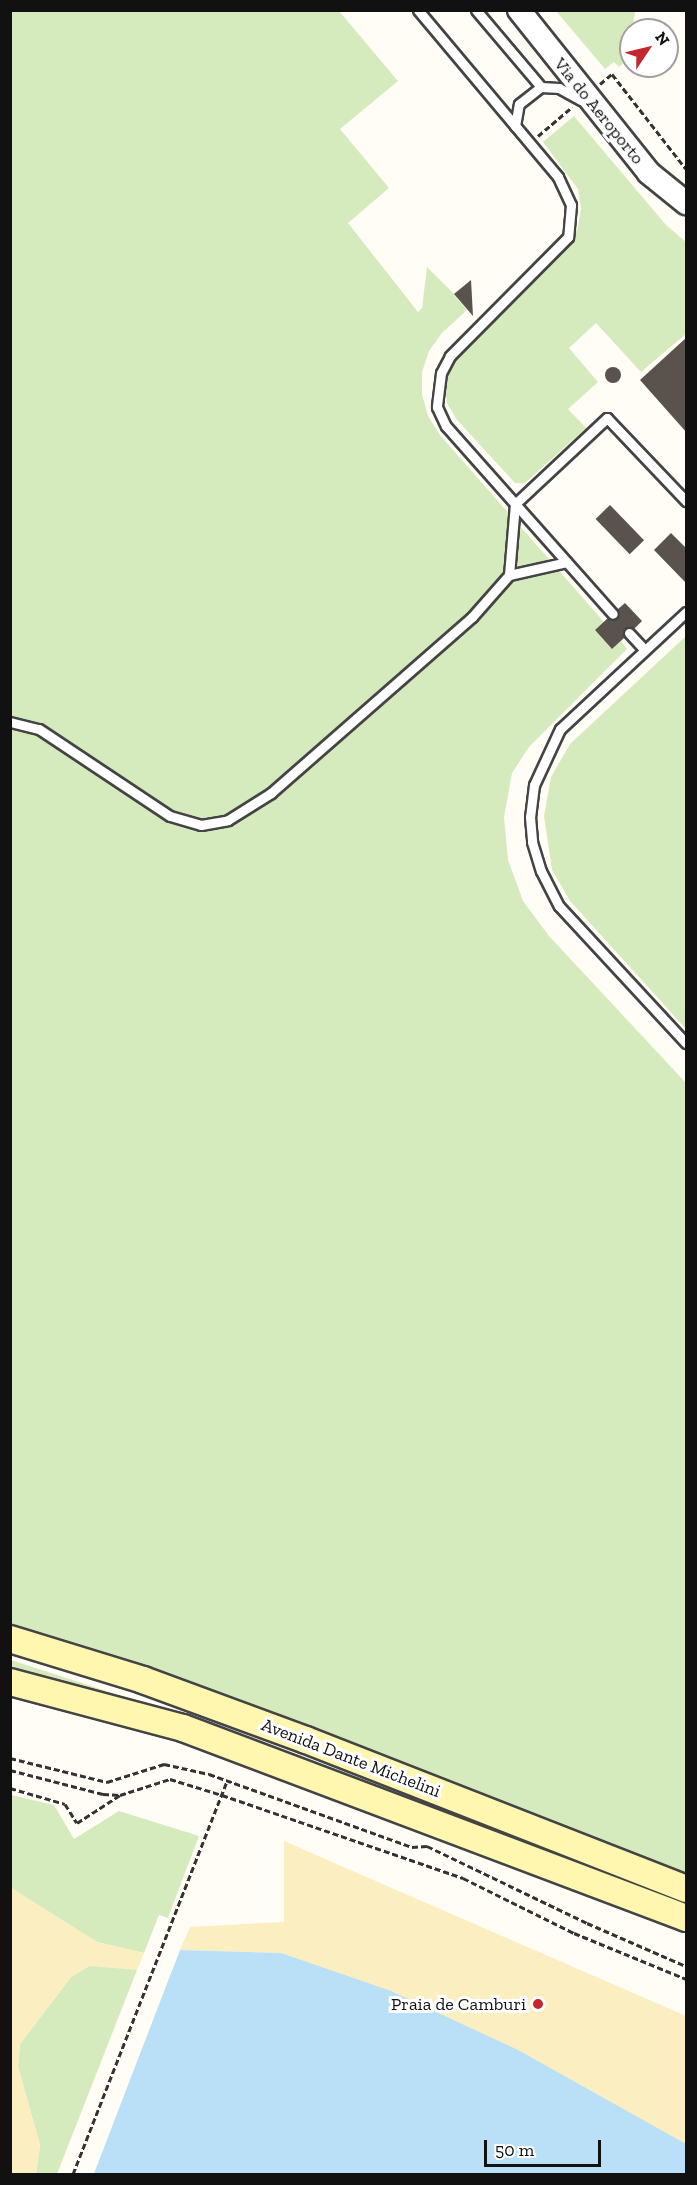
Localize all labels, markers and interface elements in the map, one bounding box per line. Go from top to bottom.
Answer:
north arrow [619,18,679,78]
text: N [651,28,674,49]
street label: Via do Aeroporto [549,53,649,169]
street label: Avenida Dante Michelini [258,1714,444,1802]
place label: Praia de Camburi [391,1993,526,2015]
marker: Praia de Camburi [531,1997,545,2011]
scale bar [487,2128,604,2166]
text: 50 m [495,2139,534,2161]

